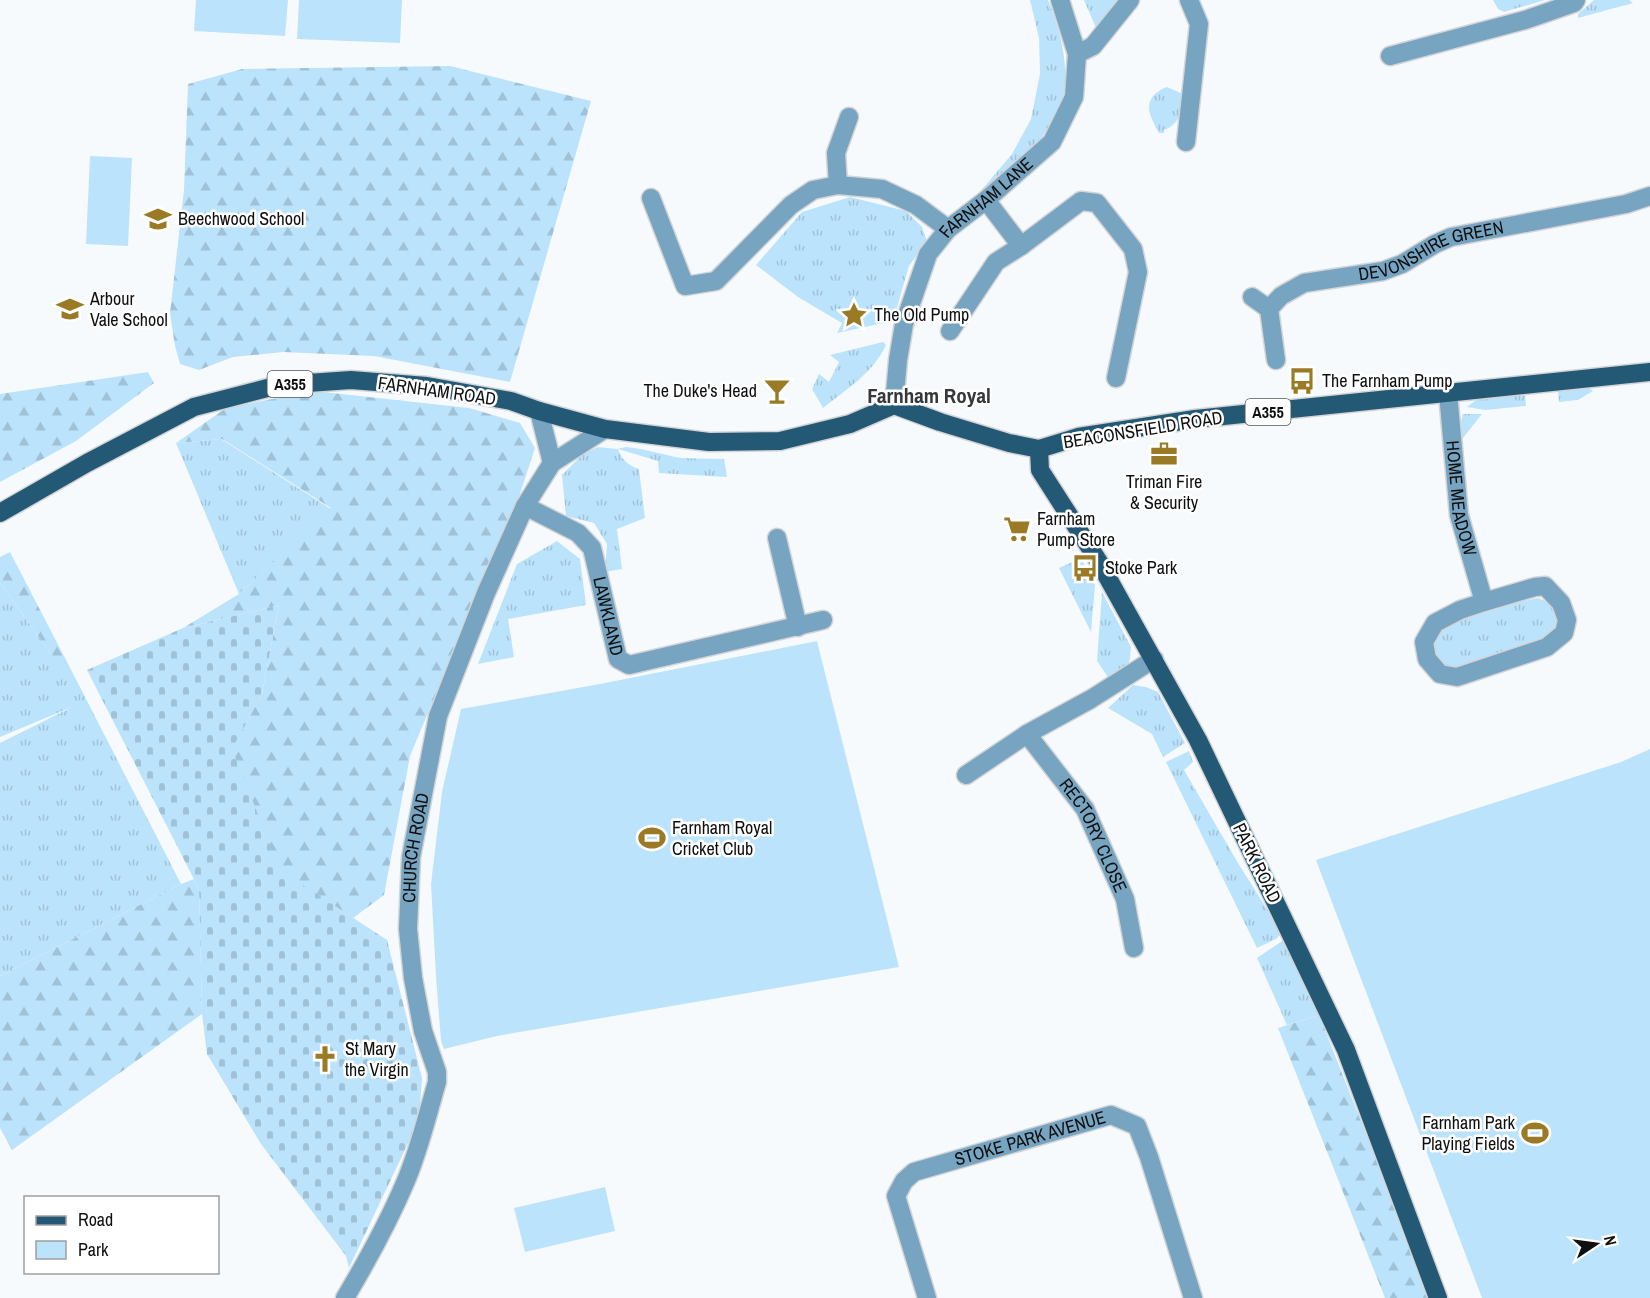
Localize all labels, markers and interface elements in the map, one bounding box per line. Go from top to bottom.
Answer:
street label: FARNHAM LANE [933,151,1038,243]
school or university icon: Beechwood School [143,204,173,234]
place label: Beechwood School [178,206,304,231]
street label: DEVONSHIRE GREEN [1357,214,1506,287]
place label: Arbour Vale School [89,286,168,332]
school or university icon: Arbour Vale School [55,294,85,324]
place icon: The Old Pump [839,300,869,330]
place label: The Old Pump [874,302,969,327]
bus stop icon: The Farnham Pump [1287,366,1317,396]
place label: The Farnham Pump [1322,368,1453,393]
street label: FARNHAM ROAD [376,370,498,411]
road number: A355 [268,371,312,397]
bar icon: The Duke's Head [762,376,792,406]
place label: The Duke's Head [643,378,757,403]
district label: Farnham Royal [867,381,991,410]
road number: A355 [1246,399,1290,425]
street label: BEACONSFIELD ROAD [1062,405,1224,454]
office icon: Triman Fire & Security [1149,439,1179,469]
street label: HOME MEADOW [1440,439,1483,559]
place label: Triman Fire & Security [1126,469,1202,515]
place label: Farnham Pump Store [1037,506,1115,552]
supermarket icon: Farnham Pump Store [1002,514,1032,544]
bus stop icon: Stoke Park [1070,553,1100,583]
place label: Stoke Park [1105,555,1178,580]
street label: LAWKLAND [587,574,630,658]
street label: RECTORY CLOSE [1054,773,1133,896]
street label: CHURCH ROAD [396,791,435,903]
place label: Farnham Royal Cricket Club [672,815,772,861]
street label: PARK ROAD [1227,819,1288,907]
sports icon: Farnham Royal Cricket Club [637,823,667,853]
place label: St Mary the Virgin [345,1036,409,1082]
church icon: St Mary the Virgin [310,1044,340,1074]
street label: STOKE PARK AVENUE [952,1104,1108,1172]
place label: Farnham Park Playing Fields [1421,1110,1516,1156]
sports icon: Farnham Park Playing Fields [1520,1118,1550,1148]
legend [24,1196,219,1274]
text: Road [78,1207,113,1232]
north arrow [1566,1214,1626,1274]
text: N [1599,1234,1622,1248]
text: Park [78,1237,109,1262]

